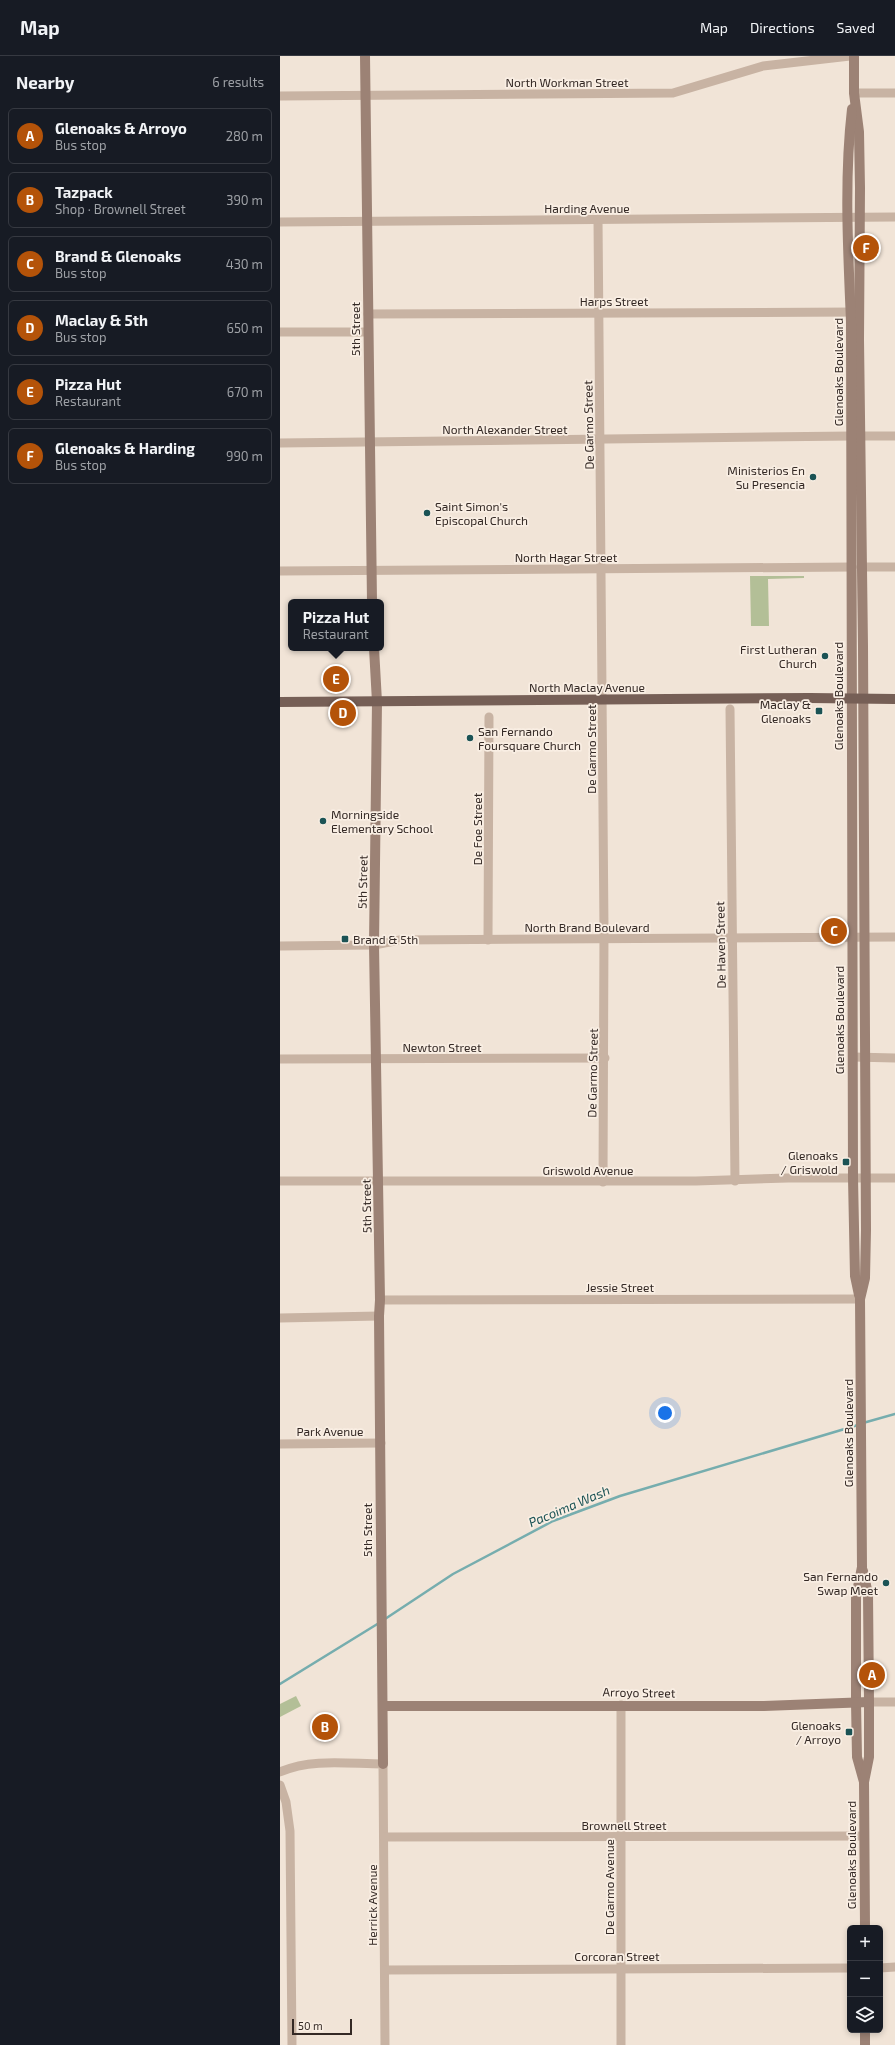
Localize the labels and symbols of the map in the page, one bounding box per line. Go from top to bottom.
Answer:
street label: North Workman Street [505,75,629,89]
street label: Harding Avenue [544,201,630,215]
pin: F [853,233,879,263]
street label: Harps Street [580,294,649,308]
street label: 5th Street [348,302,362,356]
street label: Glenoaks Boulevard [831,318,845,426]
street label: De Garmo Street [580,380,596,470]
street label: North Alexander Street [442,422,568,436]
place label: Ministerios En Su Presencia [727,463,805,491]
marker: Ministerios En Su Presencia [808,472,818,482]
place label: Saint Simon's Episcopal Church [435,499,528,527]
marker: Saint Simon's Episcopal Church [422,508,432,518]
street label: North Hagar Street [515,550,618,564]
place label: First Lutheran Church [740,642,817,670]
street label: Glenoaks Boulevard [831,642,845,750]
marker: First Lutheran Church [820,651,830,661]
pin: E [323,664,349,694]
street label: North Maclay Avenue [529,680,645,694]
place label: Maclay & Glenoaks [760,697,811,725]
pin: D [330,698,356,728]
street label: De Garmo Street [584,704,598,794]
marker: Maclay & Glenoaks [814,706,824,716]
place label: San Fernando Foursquare Church [478,724,581,752]
marker: San Fernando Foursquare Church [465,733,475,743]
street label: De Foe Street [470,792,484,865]
place label: Morningside Elementary School [331,807,434,835]
marker: Morningside Elementary School [318,816,328,826]
street label: 5th Street [355,854,369,909]
street label: De Haven Street [712,901,728,989]
pin: C [821,916,847,946]
street label: North Brand Boulevard [524,920,650,934]
place label: Brand & 5th [353,932,418,946]
marker: Brand & 5th [340,934,350,944]
street label: Glenoaks Boulevard [832,966,846,1074]
street label: De Garmo Street [584,1028,600,1118]
street label: Newton Street [402,1040,482,1054]
place label: Glenoaks / Griswold [781,1148,838,1176]
marker: Glenoaks / Griswold [841,1157,851,1167]
street label: Griswold Avenue [542,1163,634,1177]
street label: 5th Street [359,1178,373,1233]
street label: Jessie Street [586,1280,655,1294]
street label: Glenoaks Boulevard [841,1379,855,1487]
your location [655,1403,675,1423]
street label: Park Avenue [296,1424,364,1438]
water label: Pacoima Wash [526,1482,612,1530]
street label: 5th Street [360,1503,374,1557]
place label: San Fernando Swap Meet [803,1569,878,1597]
marker: San Fernando Swap Meet [881,1578,891,1588]
pin: A [859,1660,885,1690]
street label: Arroyo Street [602,1684,676,1700]
pin: B [312,1712,338,1742]
place label: Glenoaks / Arroyo [791,1718,841,1746]
marker: Glenoaks / Arroyo [844,1727,854,1737]
street label: Glenoaks Boulevard [844,1801,858,1909]
street label: Brownell Street [581,1818,667,1832]
street label: De Garmo Avenue [602,1839,616,1935]
street label: Herrick Avenue [365,1864,379,1946]
street label: Corcoran Street [574,1949,660,1963]
scale bar [292,2017,352,2036]

